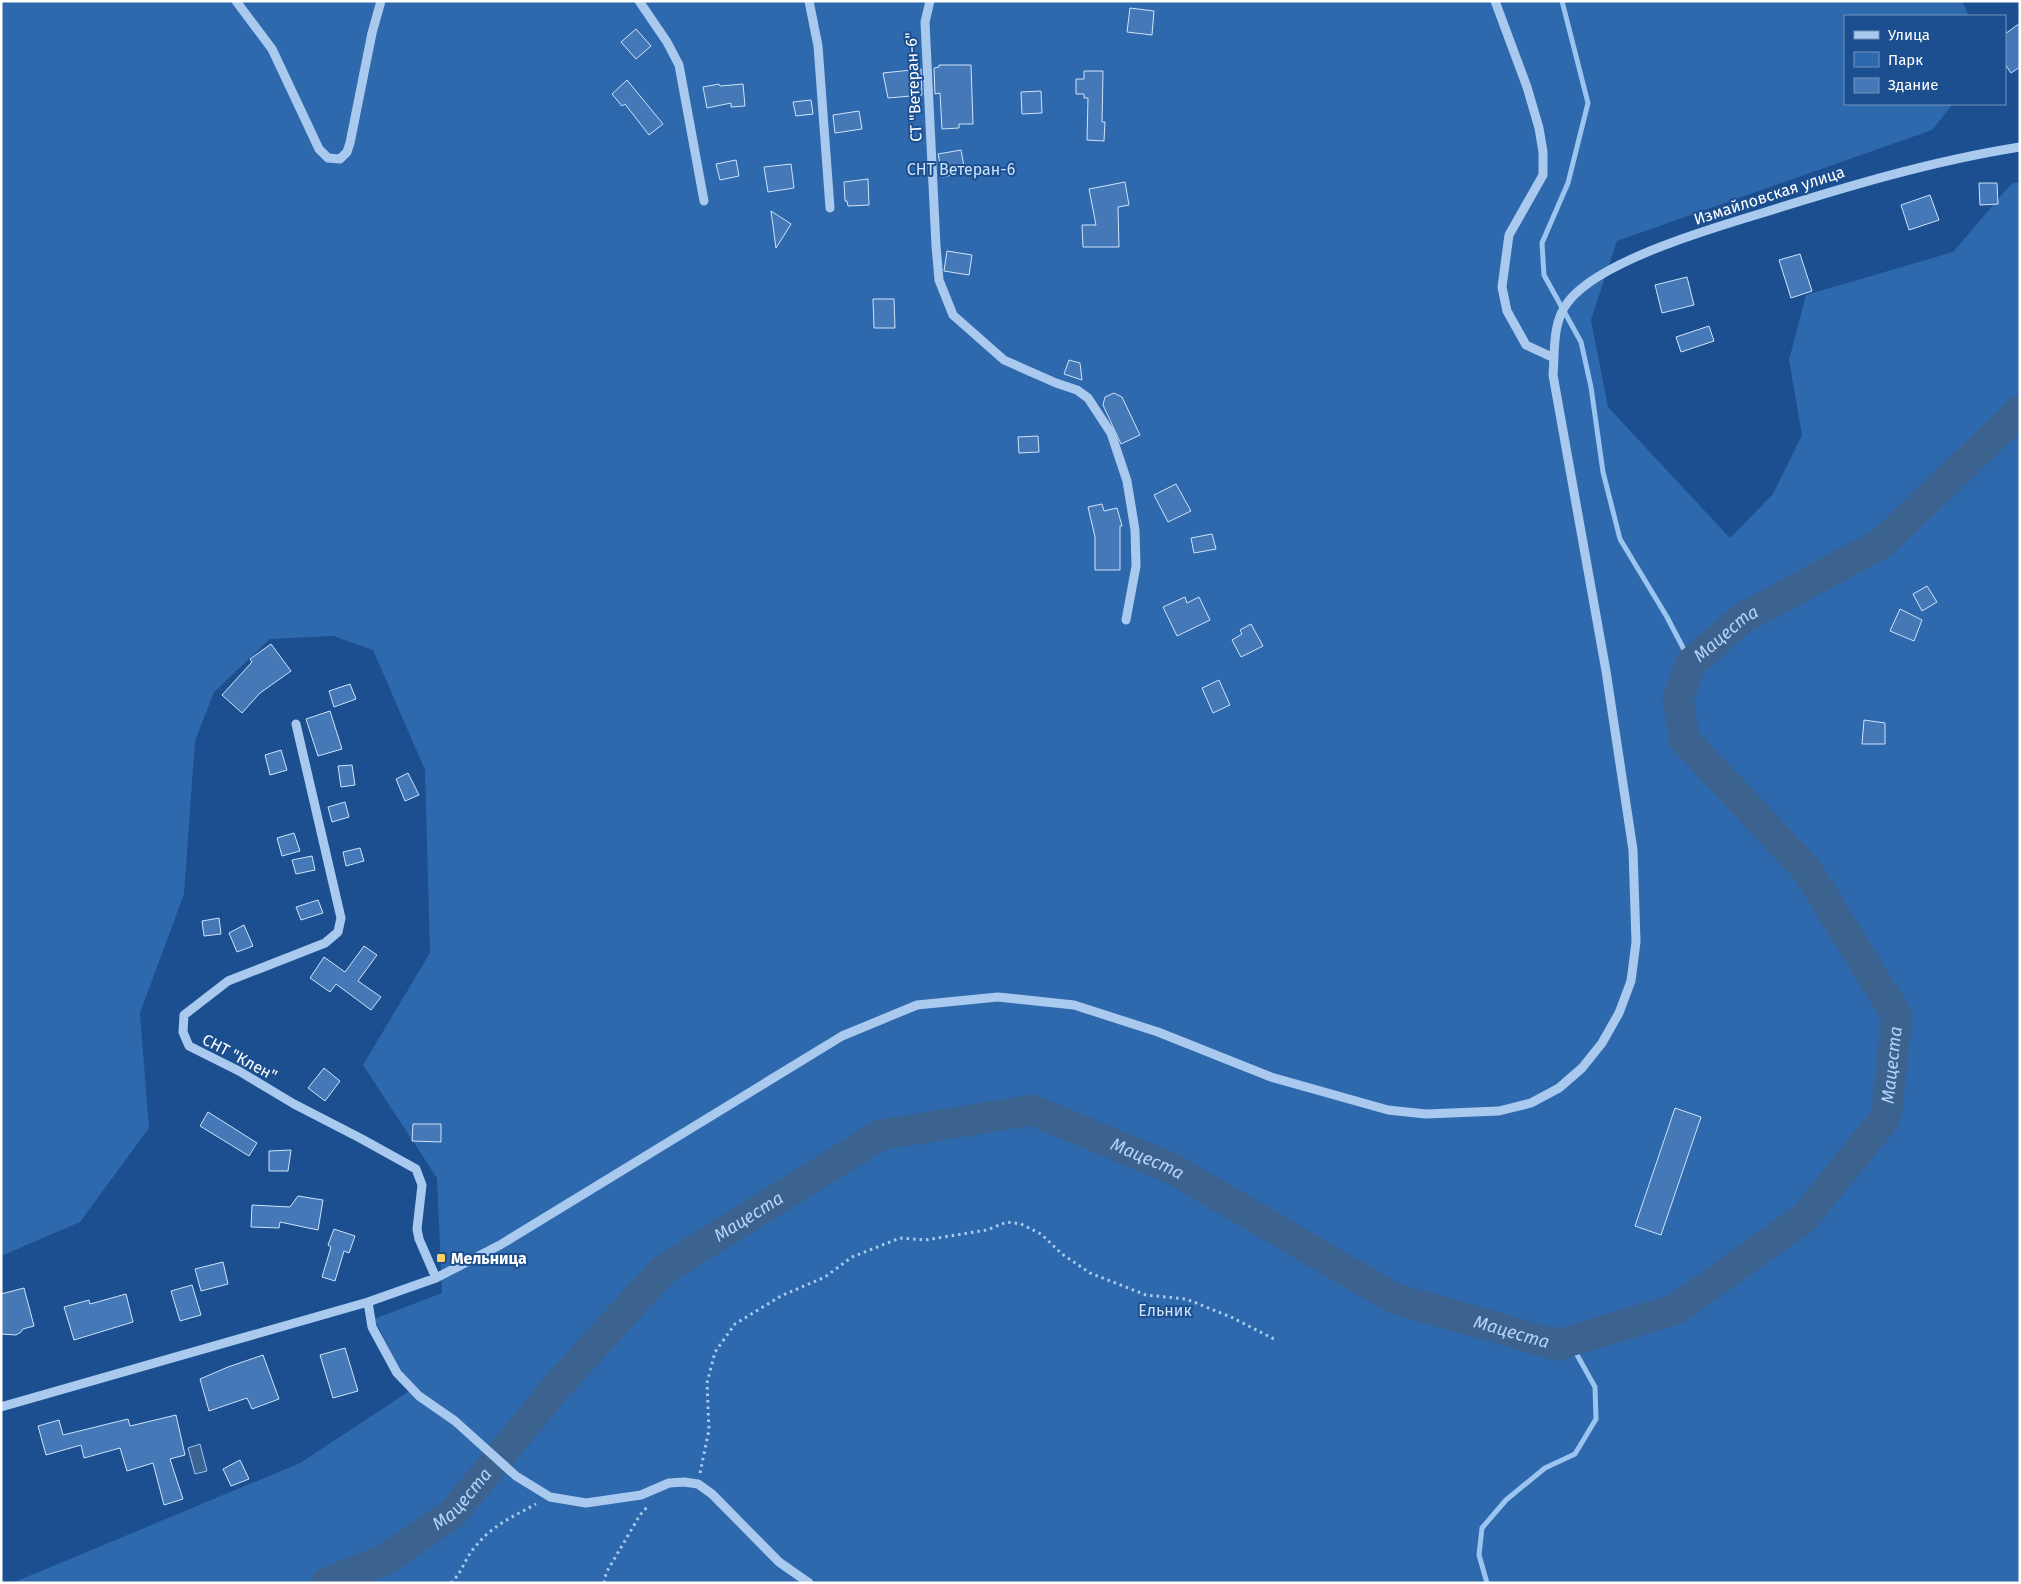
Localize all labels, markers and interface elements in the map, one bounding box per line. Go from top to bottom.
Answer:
legend [1844,15,2006,105]
text: Улица [1888,26,1930,44]
street label: СТ "Ветеран-6" [901,32,926,142]
text: Парк [1888,51,1923,69]
text: Здание [1888,76,1938,94]
park label: СНТ Ветеран-6 [907,160,1015,179]
street label: Измайловская улица [1691,162,1847,229]
water label: Мацеста [1689,601,1762,667]
water label: Мацеста [1877,1025,1907,1105]
street label: СНТ "Клен" [199,1030,280,1085]
water label: Мацеста [1107,1133,1188,1184]
water label: Мацеста [710,1187,787,1247]
place label: Мельница [451,1249,527,1268]
marker: Мельница [435,1252,447,1264]
park label: Ельник [1138,1301,1192,1320]
water label: Мацеста [1471,1311,1552,1353]
water label: Мацеста [428,1464,496,1535]

